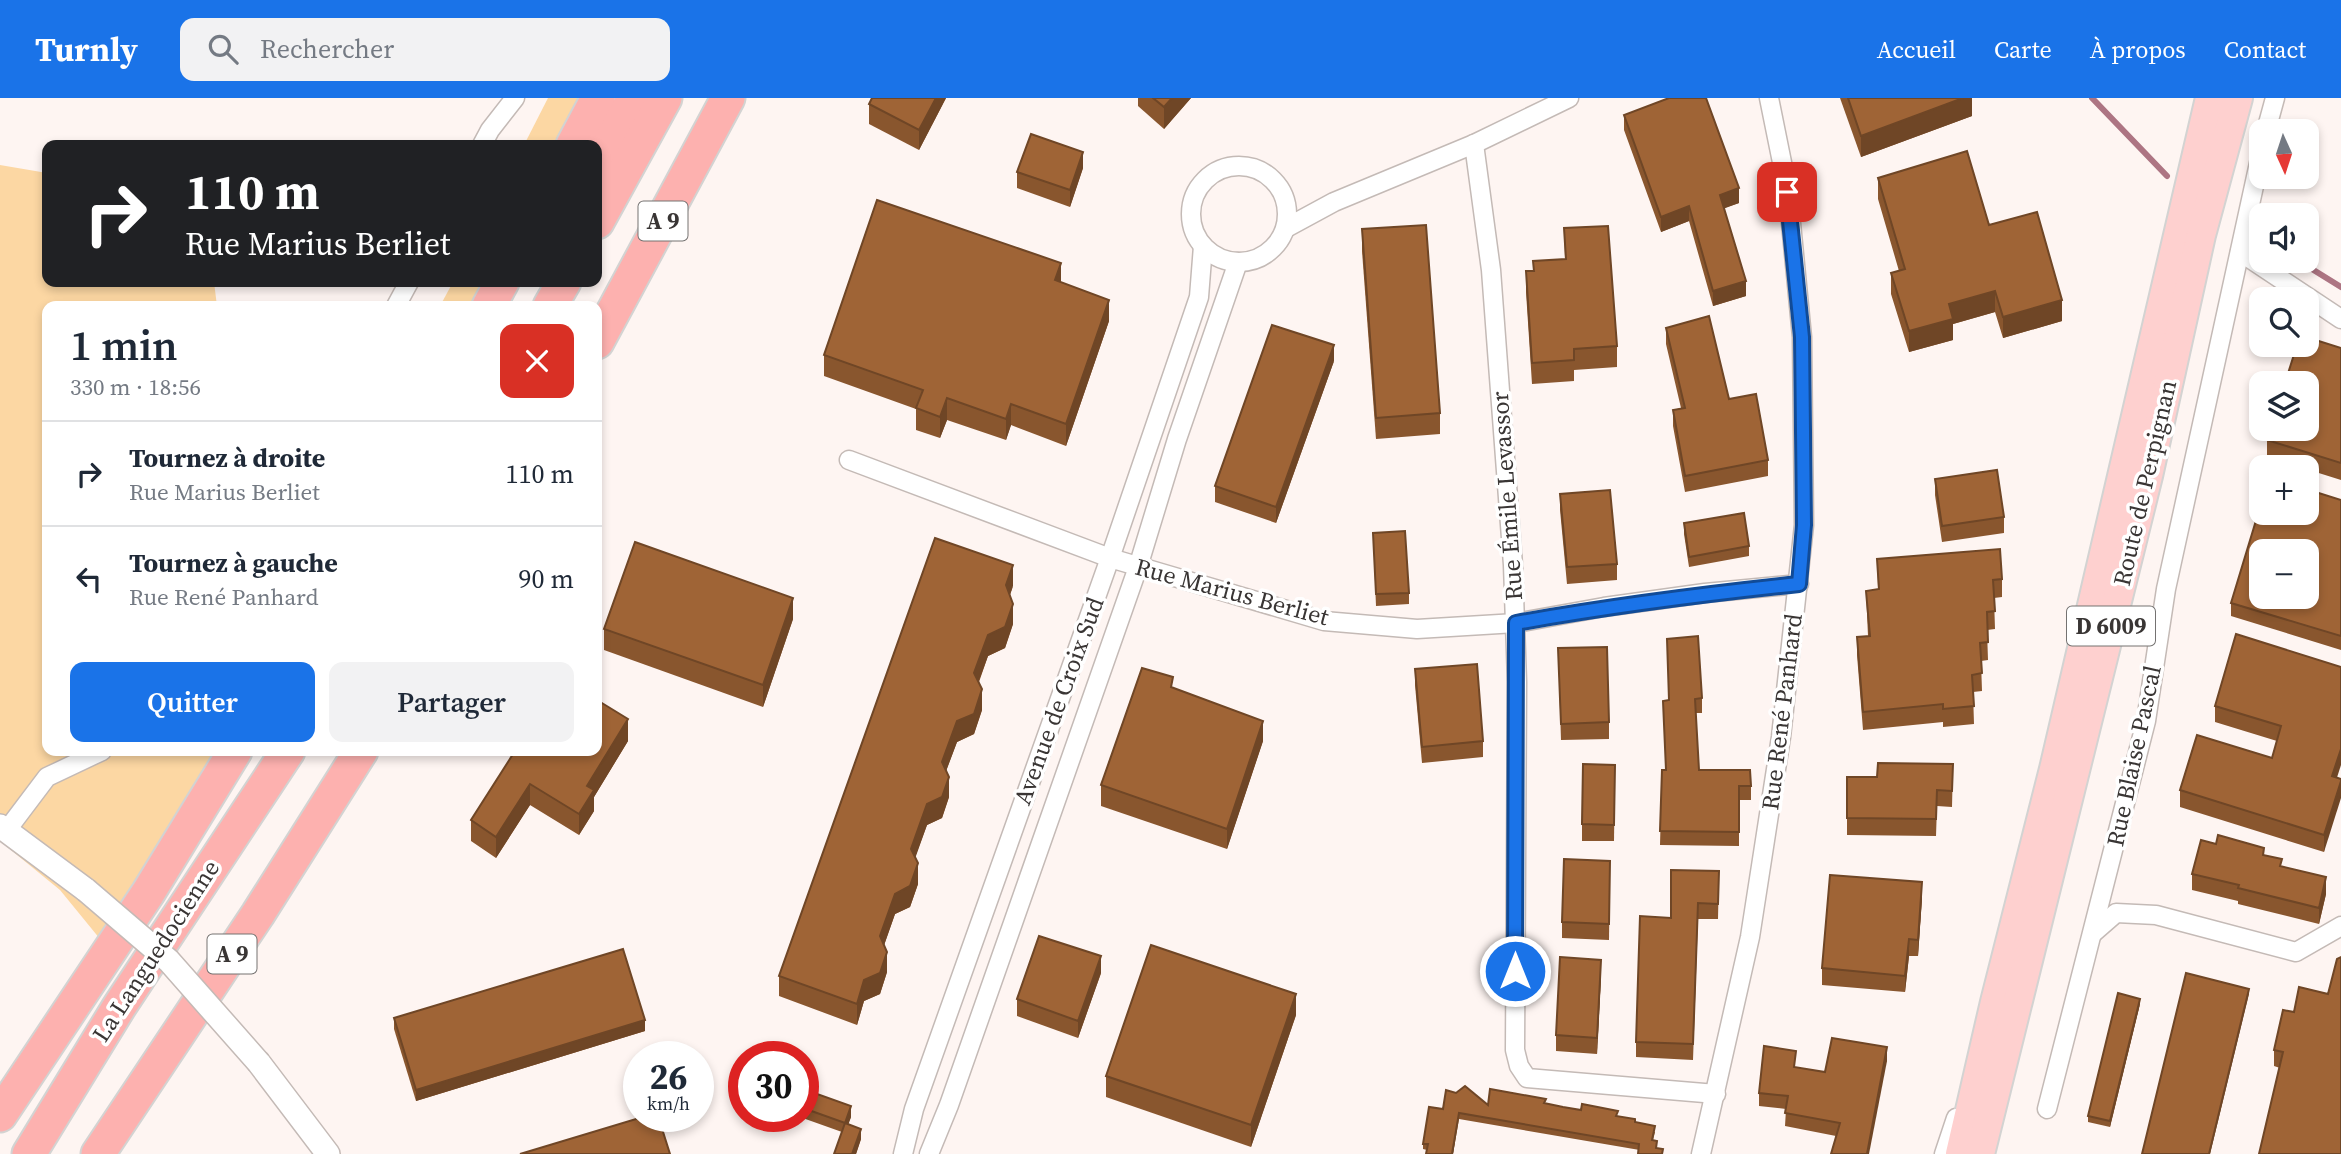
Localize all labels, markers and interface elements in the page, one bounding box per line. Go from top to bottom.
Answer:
search box [180,18,670,81]
text: Turnly [35,27,138,72]
icon: search [204,30,242,68]
text: Rechercher [260,31,394,67]
text: Accueil [1877,33,1956,66]
text: Carte [1994,33,2052,66]
text: À propos [2090,33,2186,66]
text: Contact [2224,33,2306,66]
north arrow [2249,119,2319,189]
map controls [2249,119,2319,609]
text: 110 m [185,158,320,225]
pin [1757,162,1817,222]
icon: right [70,168,161,259]
icon: arrive [1768,173,1806,211]
road number: A 9 [638,202,688,240]
button: sound [2249,203,2319,273]
text: Rue Marius Berliet [185,222,450,266]
button: search [2249,287,2319,357]
text: 1 min [70,316,178,374]
button: close [500,324,574,398]
text: 330 m · 18:56 [70,371,201,403]
button: layers [2249,371,2319,441]
street label: Route de Perpignan [2105,377,2184,589]
street label: Rue Émile Levassor [1483,390,1530,602]
text: Tournez à droite [129,440,325,476]
icon: right [70,455,108,493]
button: + [2249,455,2319,525]
text: 110 m [506,456,574,492]
text: Rue Marius Berliet [129,476,320,508]
button: − [2249,539,2319,609]
text: Tournez à gauche [129,545,338,581]
street label: Rue Marius Berliet [1132,550,1333,633]
icon: left [70,560,108,598]
text: 90 m [519,561,574,597]
text: Rue René Panhard [129,581,319,613]
street label: Avenue de Croix Sud [1006,592,1112,809]
road number: D 6009 [2067,606,2155,646]
street label: Rue René Panhard [1753,611,1810,812]
button: Quitter [70,662,315,742]
button: Partager [329,662,574,742]
street label: Rue Blaise Pascal [2098,662,2169,849]
street label: La Languedocienne [84,853,227,1048]
road number: A 9 [208,934,256,974]
position arrow [1478,934,1552,1008]
speed limit sign: 30 [728,1041,819,1132]
text: 26 [650,1053,687,1101]
text: km/h [647,1091,690,1116]

